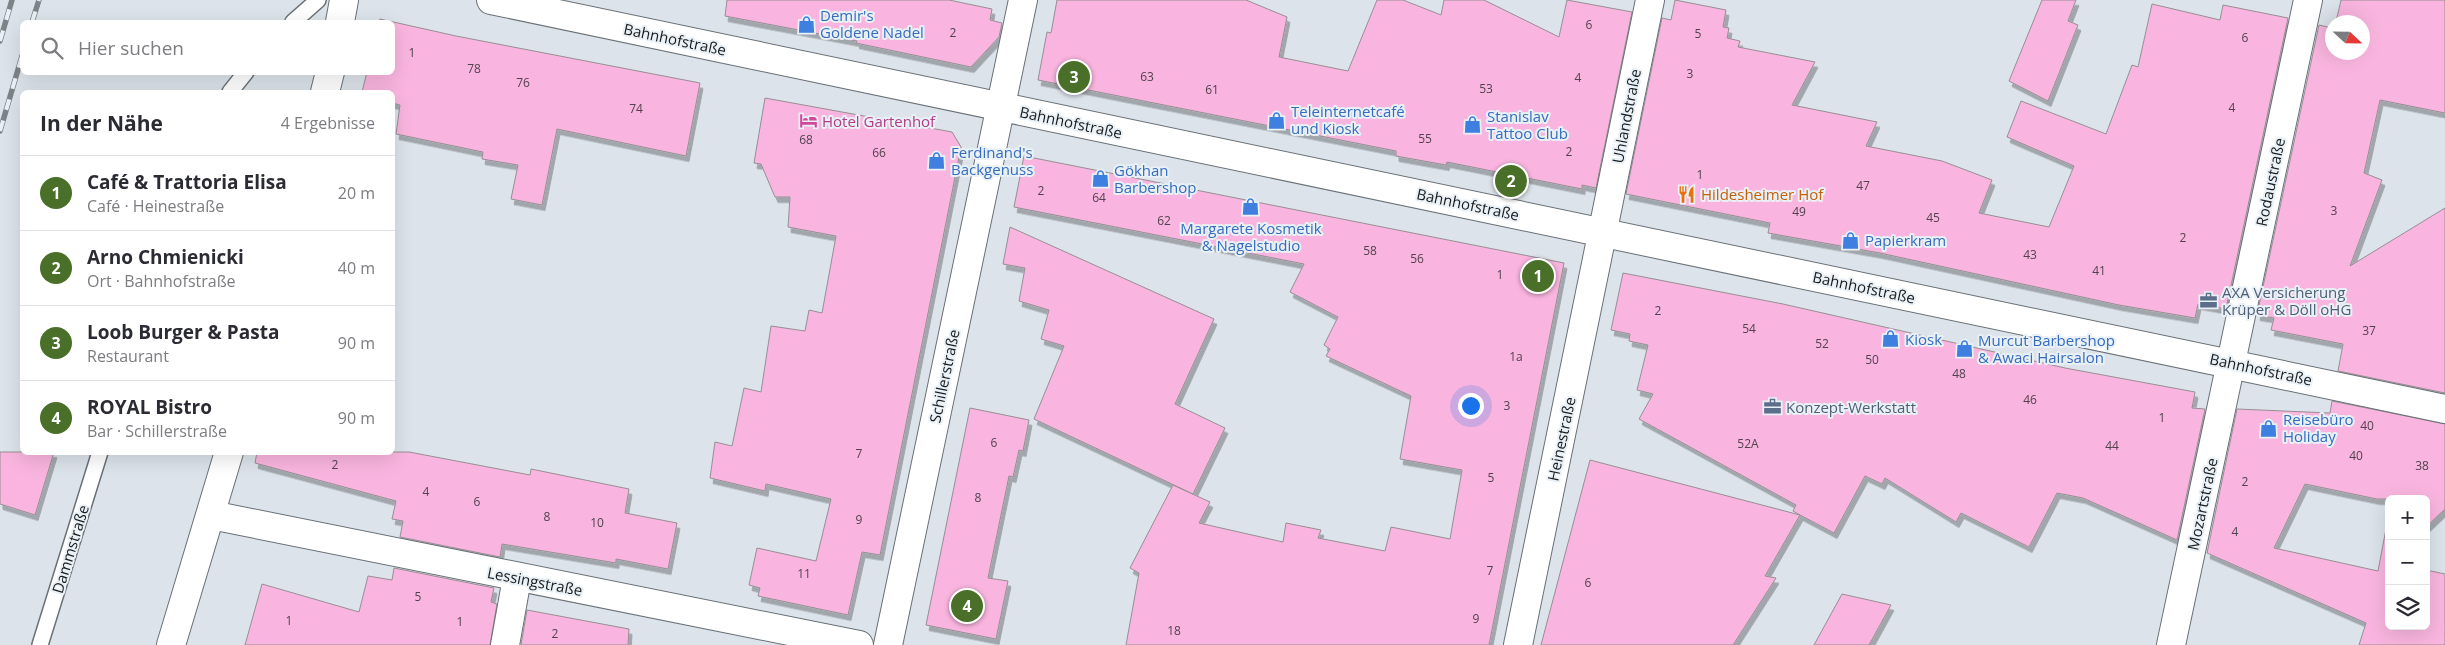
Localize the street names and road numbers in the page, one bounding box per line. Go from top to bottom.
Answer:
street label: Bahnhofstraße [622,18,728,60]
street label: Uhlandstraße [1607,67,1645,165]
street label: Bahnhofstraße [1018,101,1124,143]
street label: Rodaustraße [2251,136,2289,228]
street label: Bahnhofstraße [1415,183,1521,225]
street label: Bahnhofstraße [1811,266,1917,308]
street label: Schillerstraße [924,327,964,425]
street label: Bahnhofstraße [2208,348,2314,390]
street label: Heinestraße [1542,395,1580,483]
street label: Mozartstraße [2182,456,2222,552]
street label: Dammstraße [47,502,93,596]
street label: Lessingstraße [486,562,584,600]

